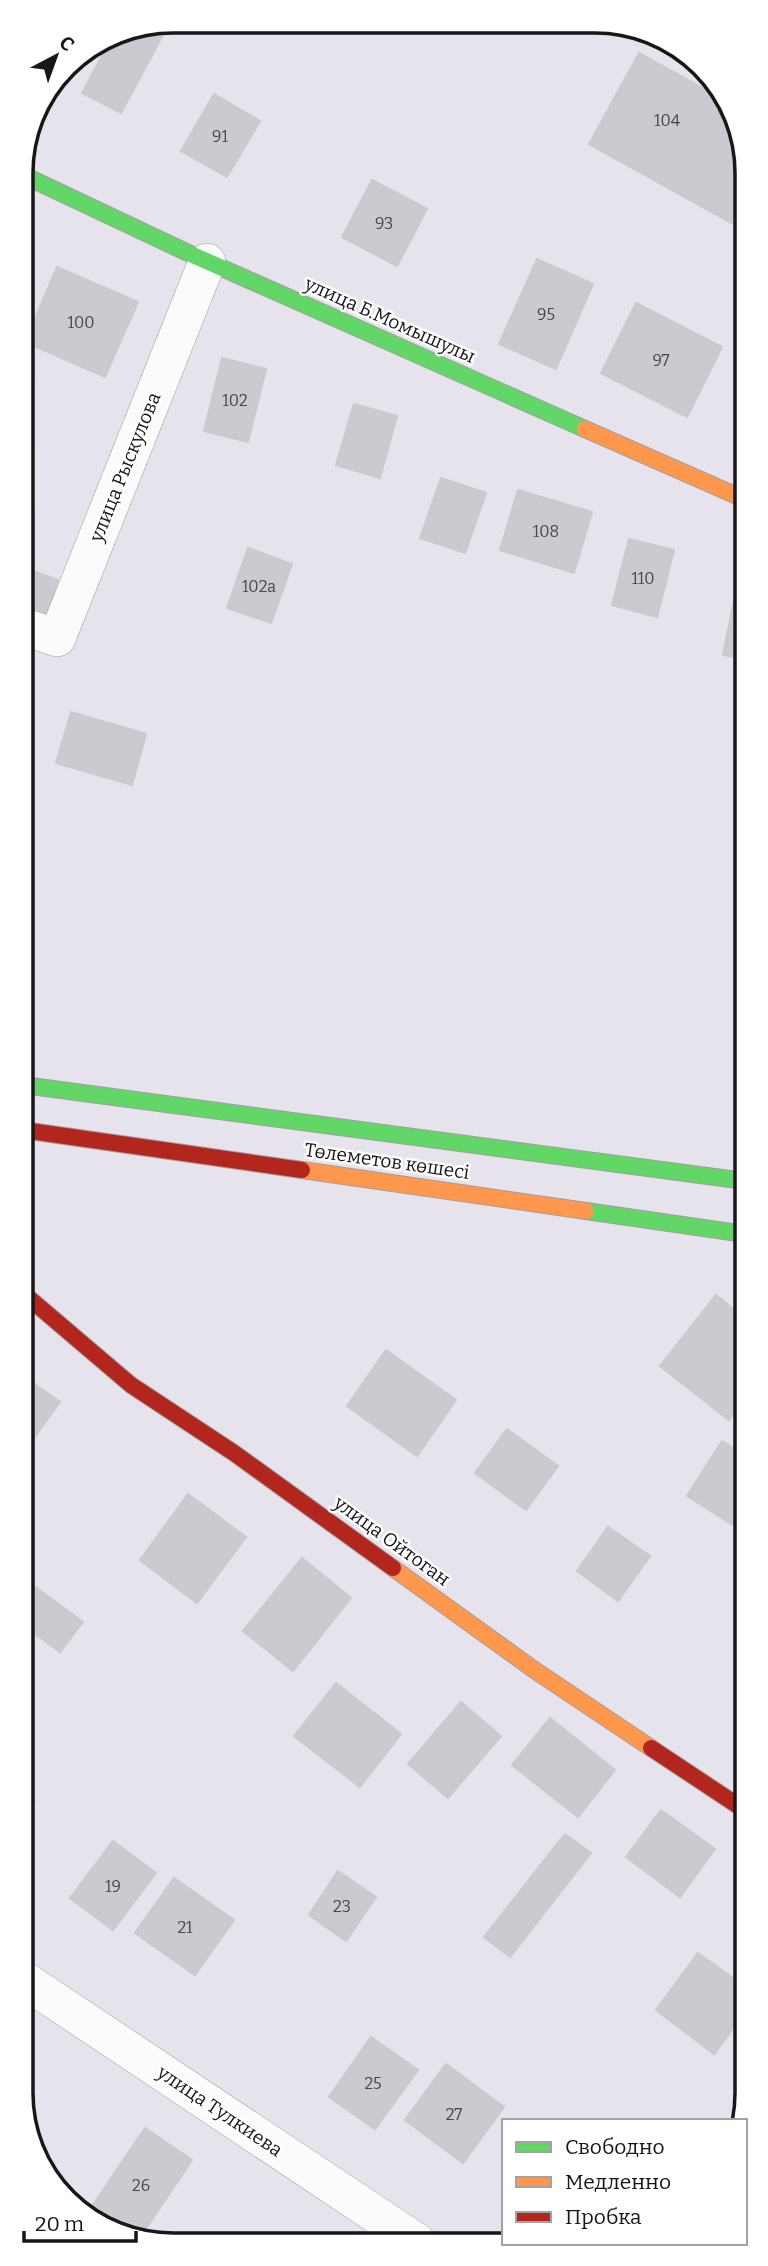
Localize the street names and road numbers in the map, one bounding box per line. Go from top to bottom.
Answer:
street label: улица Б.Момышулы [300,272,479,368]
street label: улица Рыскулова [84,388,166,546]
street label: Төлеметов көшесі [303,1138,471,1184]
street label: улица Ойтоган [329,1491,454,1591]
street label: улица Тулкиева [152,2060,288,2162]

